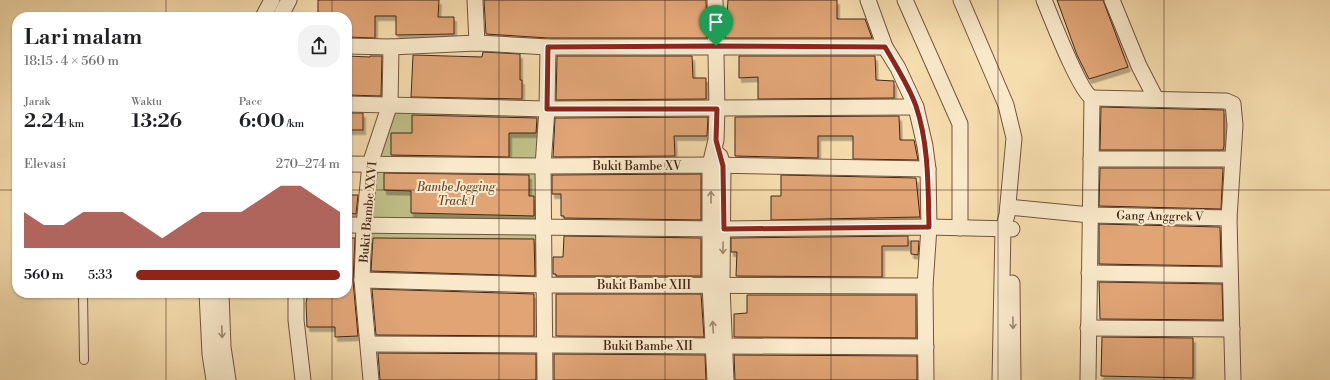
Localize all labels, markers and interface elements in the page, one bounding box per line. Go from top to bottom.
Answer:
pin [699,5,733,46]
icon: arrive [705,11,727,33]
text: Lari malam [24,24,142,51]
button: share [298,25,340,67]
text: 18:15 · 4 × 560 m [24,53,119,69]
text: Jarak [24,95,50,109]
text: Waktu [131,95,162,109]
text: Pace [239,95,262,109]
text: 2.24 [24,109,67,134]
text: 13:26 [131,109,182,134]
text: 6:00 [239,109,285,134]
text: km [67,117,84,131]
text: /km [285,117,304,131]
text: Elevasi [24,156,66,172]
text: 270–274 m [276,156,340,172]
street label: Bukit Bambe XV [591,159,682,174]
street label: Bukit Bambe XXVI [357,160,380,264]
park label: Bambe Jogging Track 1 [416,180,496,209]
one-way arrow [707,191,715,204]
street label: Gang Anggrek V [1116,208,1204,225]
one-way arrow [719,241,727,254]
text: 560 m [24,267,64,283]
text: 5:33 [88,267,112,283]
street label: Bukit Bambe XIII [596,278,692,293]
one-way arrow [1009,316,1016,329]
one-way arrow [709,321,716,334]
one-way arrow [219,325,226,338]
street label: Bukit Bambe XII [602,339,693,354]

